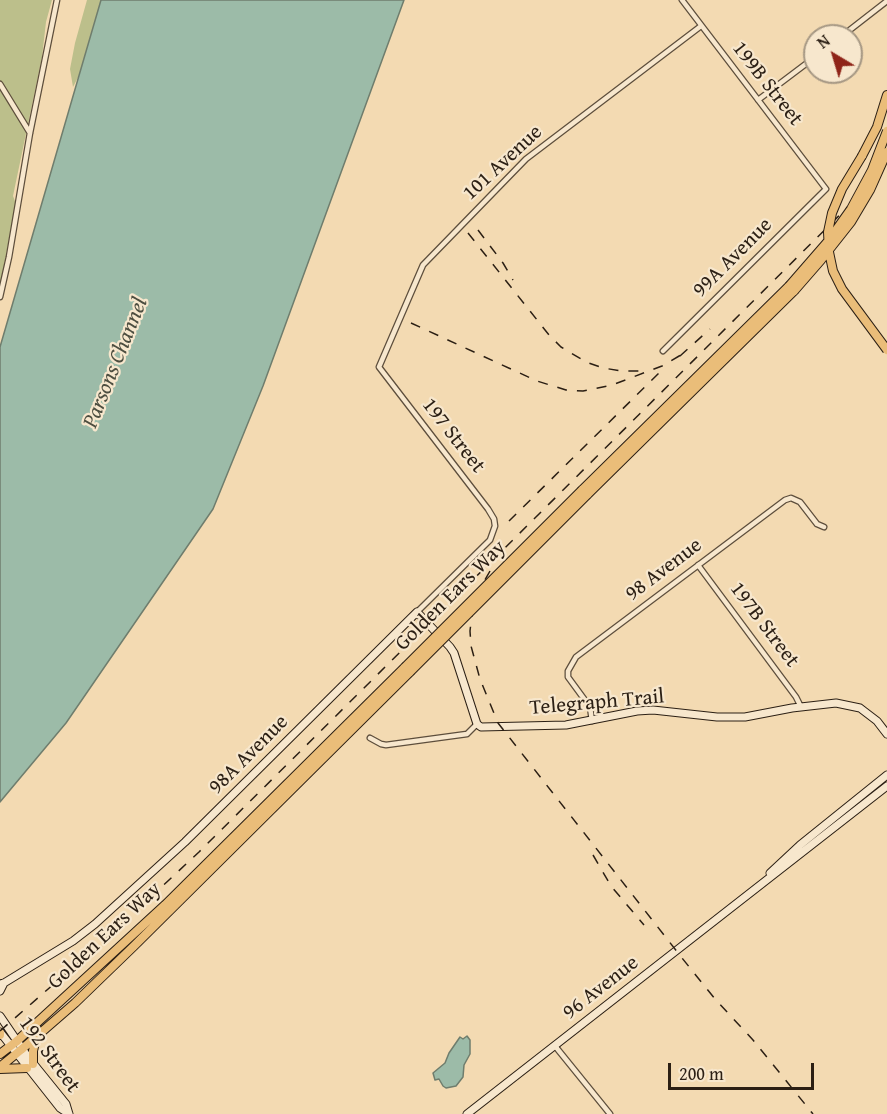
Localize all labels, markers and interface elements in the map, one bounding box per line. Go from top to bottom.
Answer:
north arrow [803,24,863,84]
text: N [812,29,835,54]
street label: 199B Street [726,37,808,131]
street label: 101 Avenue [458,120,548,206]
street label: 99A Avenue [688,213,778,303]
water label: Parsons Channel [78,294,154,432]
street label: 197 Street [416,394,490,478]
street label: 98 Avenue [621,533,707,607]
street label: Golden Ears Way [390,535,512,657]
street label: 197B Street [724,577,804,673]
street label: Telegraph Trail [529,685,665,721]
street label: 98A Avenue [204,710,294,800]
street label: Golden Ears Way [43,877,167,995]
street label: 96 Avenue [558,951,644,1025]
street label: 192 Street [13,1012,85,1098]
scale bar [671,1051,816,1089]
text: 200 m [679,1060,724,1087]

